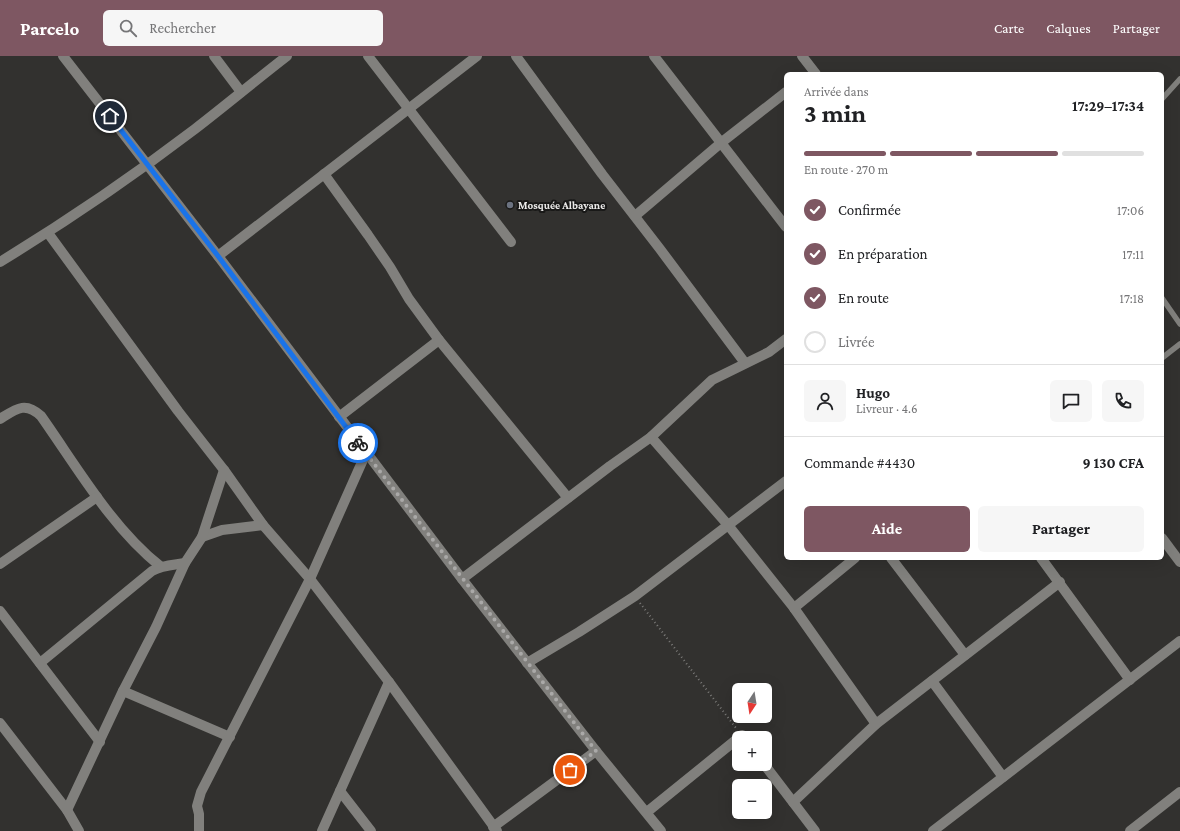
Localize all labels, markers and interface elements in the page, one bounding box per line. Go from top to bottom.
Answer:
search box [103,10,383,46]
icon: search [117,17,139,39]
text: Parcelo [20,18,79,39]
text: Rechercher [149,20,216,36]
text: Carte [994,20,1024,36]
text: Calques [1046,20,1091,36]
text: Partager [1113,20,1160,36]
text: Arrivée dans [804,84,869,99]
text: 17:29–17:34 [1072,98,1144,114]
pin [93,99,127,133]
text: 3 min [804,99,866,128]
icon: home [99,105,121,127]
text: En route · 270 m [804,162,888,177]
place label: Mosquée Albayane [518,199,605,211]
icon: check [804,199,826,221]
marker: Mosquée Albayane [505,200,515,210]
text: Confirmée [838,202,901,218]
text: 17:06 [1117,203,1144,218]
icon: check [804,243,826,265]
text: En préparation [838,246,928,262]
text: 17:11 [1122,247,1144,262]
icon: check [804,287,826,309]
text: En route [838,290,889,306]
text: 17:18 [1120,291,1144,306]
text: Livrée [838,334,875,350]
button: person [804,380,846,422]
button: chat [1050,380,1092,422]
button: phone [1102,380,1144,422]
text: Hugo [856,385,890,401]
text: Livreur · 4.6 [856,401,918,416]
courier [338,423,378,463]
icon: bike [347,432,369,454]
text: Commande #4430 [804,455,915,471]
text: 9 130 CFA [1083,455,1144,471]
button: Aide [804,506,970,552]
button: Partager [978,506,1144,552]
north arrow [732,683,772,723]
map controls [732,683,772,819]
button: + [732,731,772,771]
pin [553,753,587,787]
icon: bag [559,759,581,781]
button: − [732,779,772,819]

